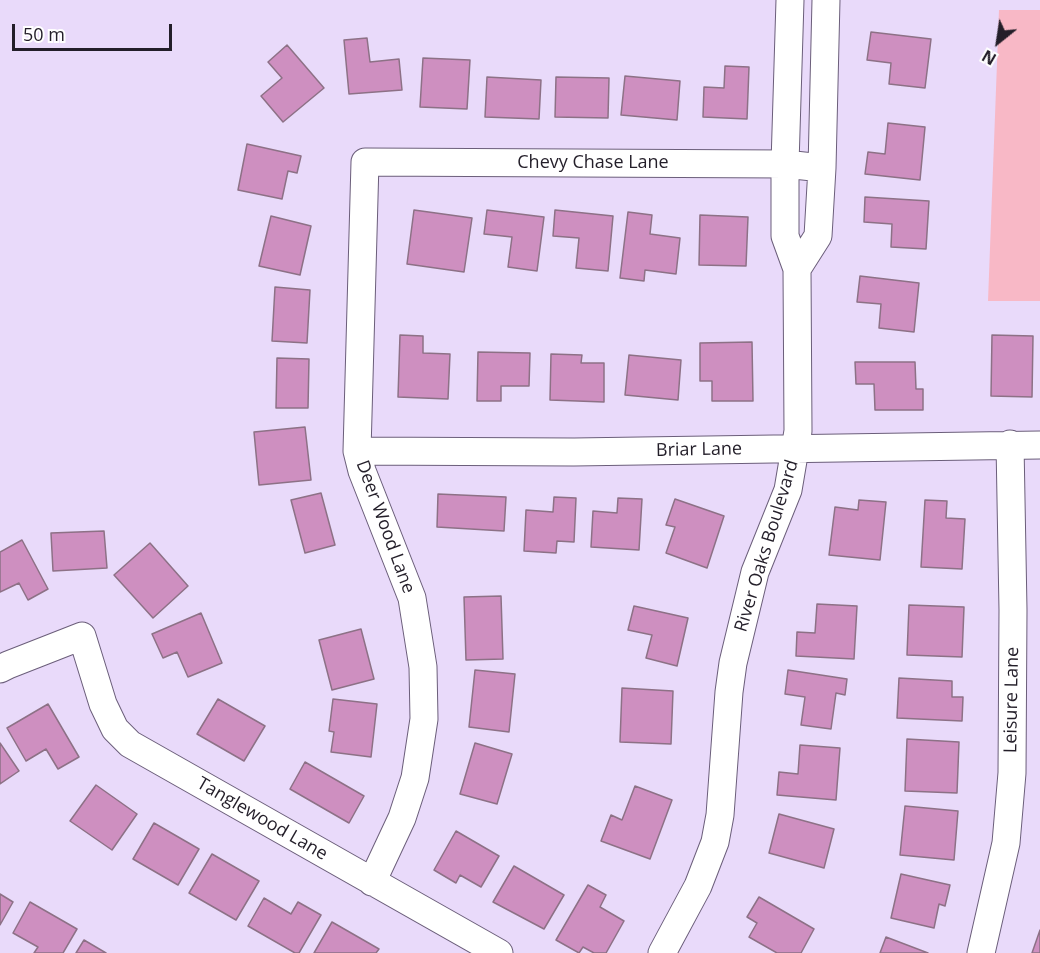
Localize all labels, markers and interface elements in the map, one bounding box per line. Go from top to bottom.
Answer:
scale bar [15,12,176,50]
north arrow [968,12,1028,72]
text: 50 m [23,22,65,46]
text: N [978,45,1000,70]
street label: Chevy Chase Lane [517,152,669,174]
street label: Briar Lane [656,438,742,462]
street label: River Oaks Boulevard [731,457,803,635]
street label: Deer Wood Lane [351,458,419,596]
street label: Leisure Lane [1000,647,1024,753]
street label: Tanglewood Lane [193,773,331,865]

